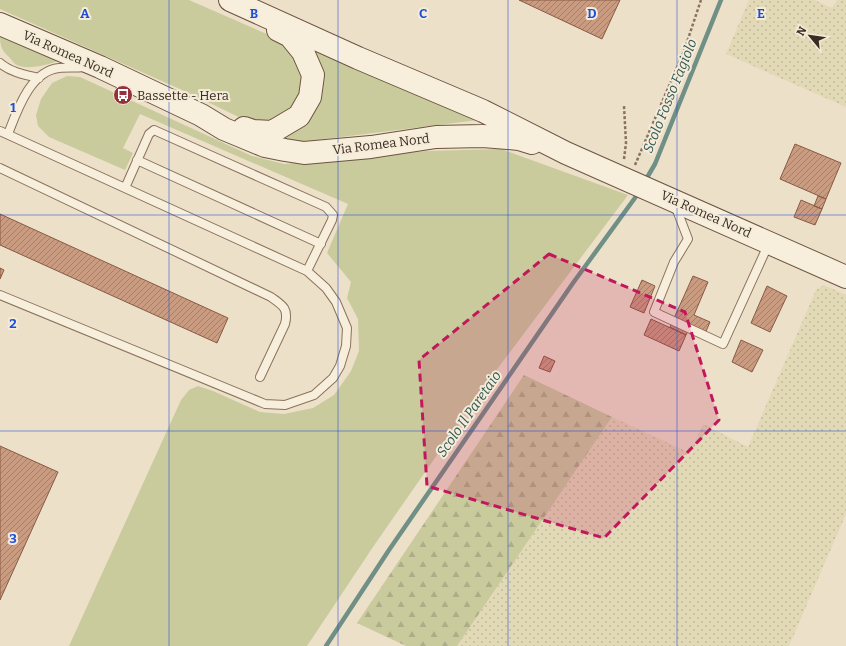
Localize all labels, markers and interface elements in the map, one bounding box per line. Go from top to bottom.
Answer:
text: A [80,6,90,21]
text: B [250,6,258,21]
text: C [419,6,427,21]
text: D [587,6,597,21]
text: E [757,6,765,21]
north arrow [790,16,830,56]
text: N [794,24,810,38]
street label: Via Romea Nord [20,27,116,81]
water label: Scolo Fosso Fagiolo [639,36,701,156]
bus stop icon: Bassette - Hera [112,84,134,106]
place label: Bassette - Hera [137,88,229,103]
text: 1 [10,100,16,115]
street label: Via Romea Nord [332,131,431,157]
street label: Via Romea Nord [658,187,754,241]
text: 2 [9,316,17,331]
water label: Scolo Il Paretaio [433,368,505,460]
text: 3 [9,531,17,546]

